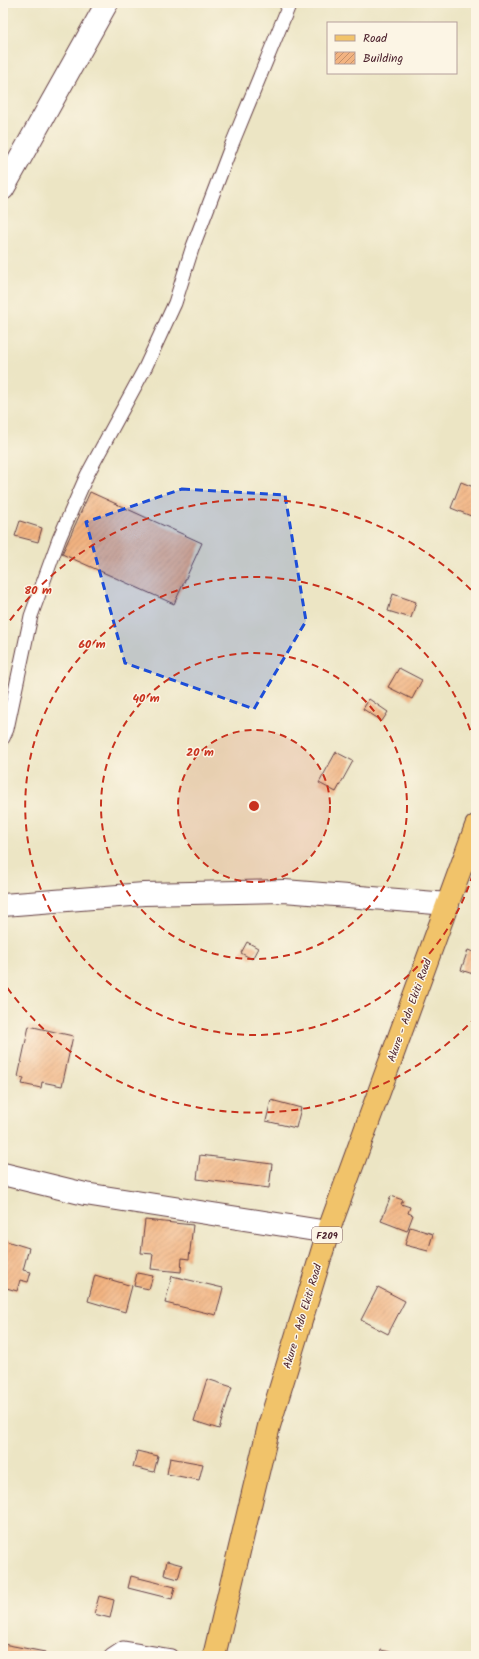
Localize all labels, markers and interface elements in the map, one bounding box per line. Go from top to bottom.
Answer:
legend [327,22,457,74]
text: Road [363,29,388,48]
text: Building [363,49,403,68]
text: 80 m [24,581,52,600]
text: 60 m [78,635,106,654]
text: 40 m [132,689,160,708]
text: 20 m [186,743,214,762]
centre of rings [247,799,261,813]
street label: Akure - Ado Ekiti Road [383,956,437,1065]
road number: F209 [312,1227,342,1243]
street label: Akure - Ado Ekiti Road [278,1261,328,1371]

